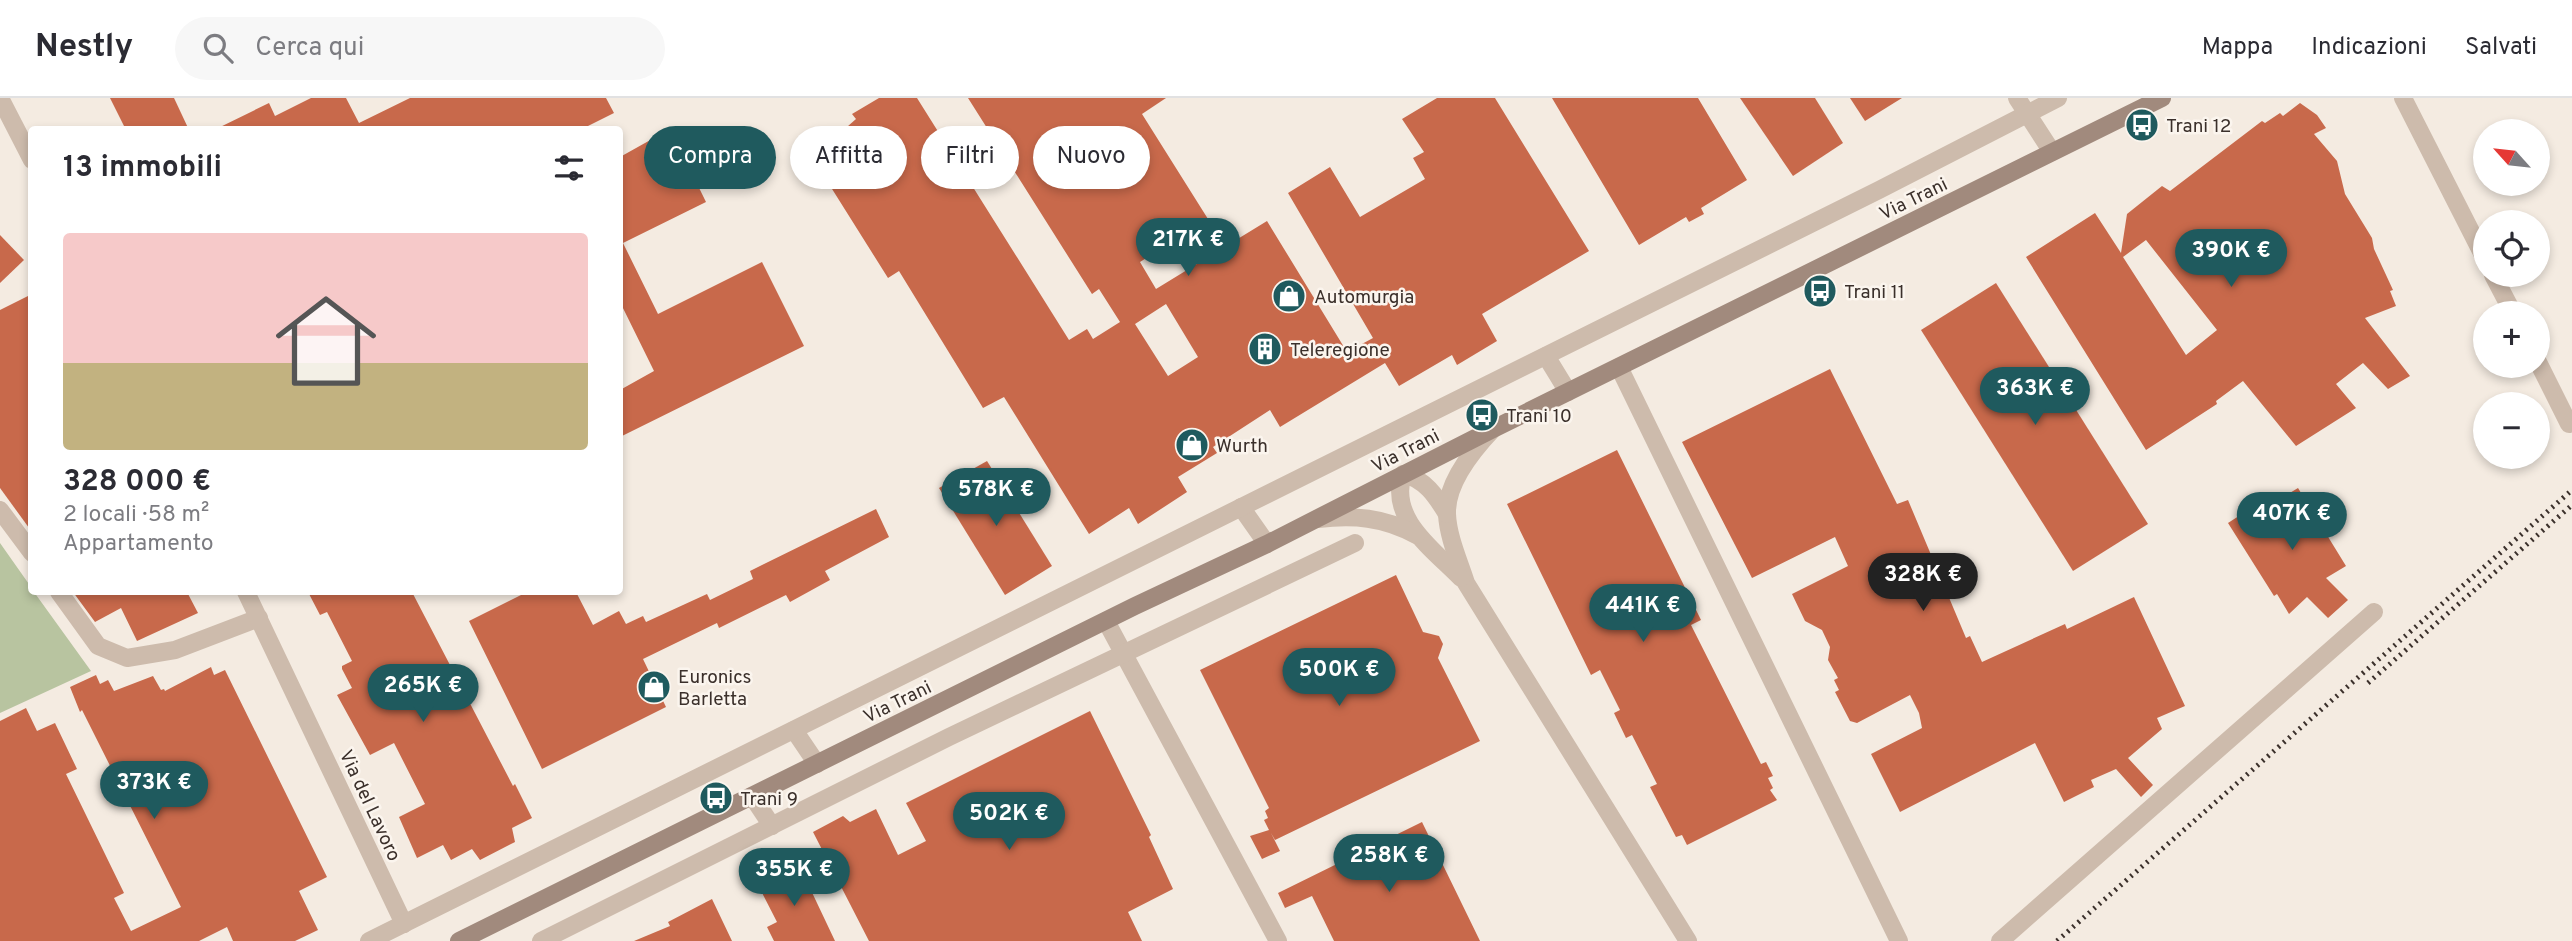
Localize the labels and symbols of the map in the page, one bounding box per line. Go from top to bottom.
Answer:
bus stop icon: Trani 12 [2123,106,2161,144]
place label: Trani 12 [2166,115,2231,139]
north arrow [2473,119,2550,196]
street label: Via Trani [1876,173,1952,227]
pin: 217K € [1131,218,1245,278]
pin: 390K € [2174,230,2288,289]
bus stop icon: Trani 11 [1801,272,1839,310]
shop icon: Automurgia [1270,277,1308,315]
place label: Trani 11 [1844,281,1905,305]
place label: Automurgia [1314,286,1414,310]
building icon: Teleregione [1246,330,1284,368]
place label: Teleregione [1290,339,1390,363]
pin: 363K € [1978,368,2092,427]
bus stop icon: Trani 10 [1463,396,1501,434]
place label: Trani 10 [1506,405,1572,429]
street label: Via Trani [1368,424,1444,479]
shop icon: Wurth [1173,426,1211,464]
place label: Wurth [1216,435,1268,459]
pin: 578K € [939,468,1053,528]
pin: 407K € [2235,492,2349,552]
pin: 328K € [1866,554,1980,613]
pin: 441K € [1586,584,1700,644]
pin: 500K € [1282,648,1396,708]
pin: 265K € [366,664,480,724]
place label: Euronics Barletta [678,666,751,712]
shop icon: Euronics Barletta [635,668,673,706]
street label: Via Trani [860,676,936,730]
street label: Via del Lavoro [333,746,405,865]
pin: 373K € [97,762,211,821]
bus stop icon: Trani 9 [697,779,735,817]
place label: Trani 9 [740,788,798,812]
pin: 502K € [952,792,1066,852]
pin: 258K € [1332,834,1446,894]
pin: 355K € [737,848,851,908]

